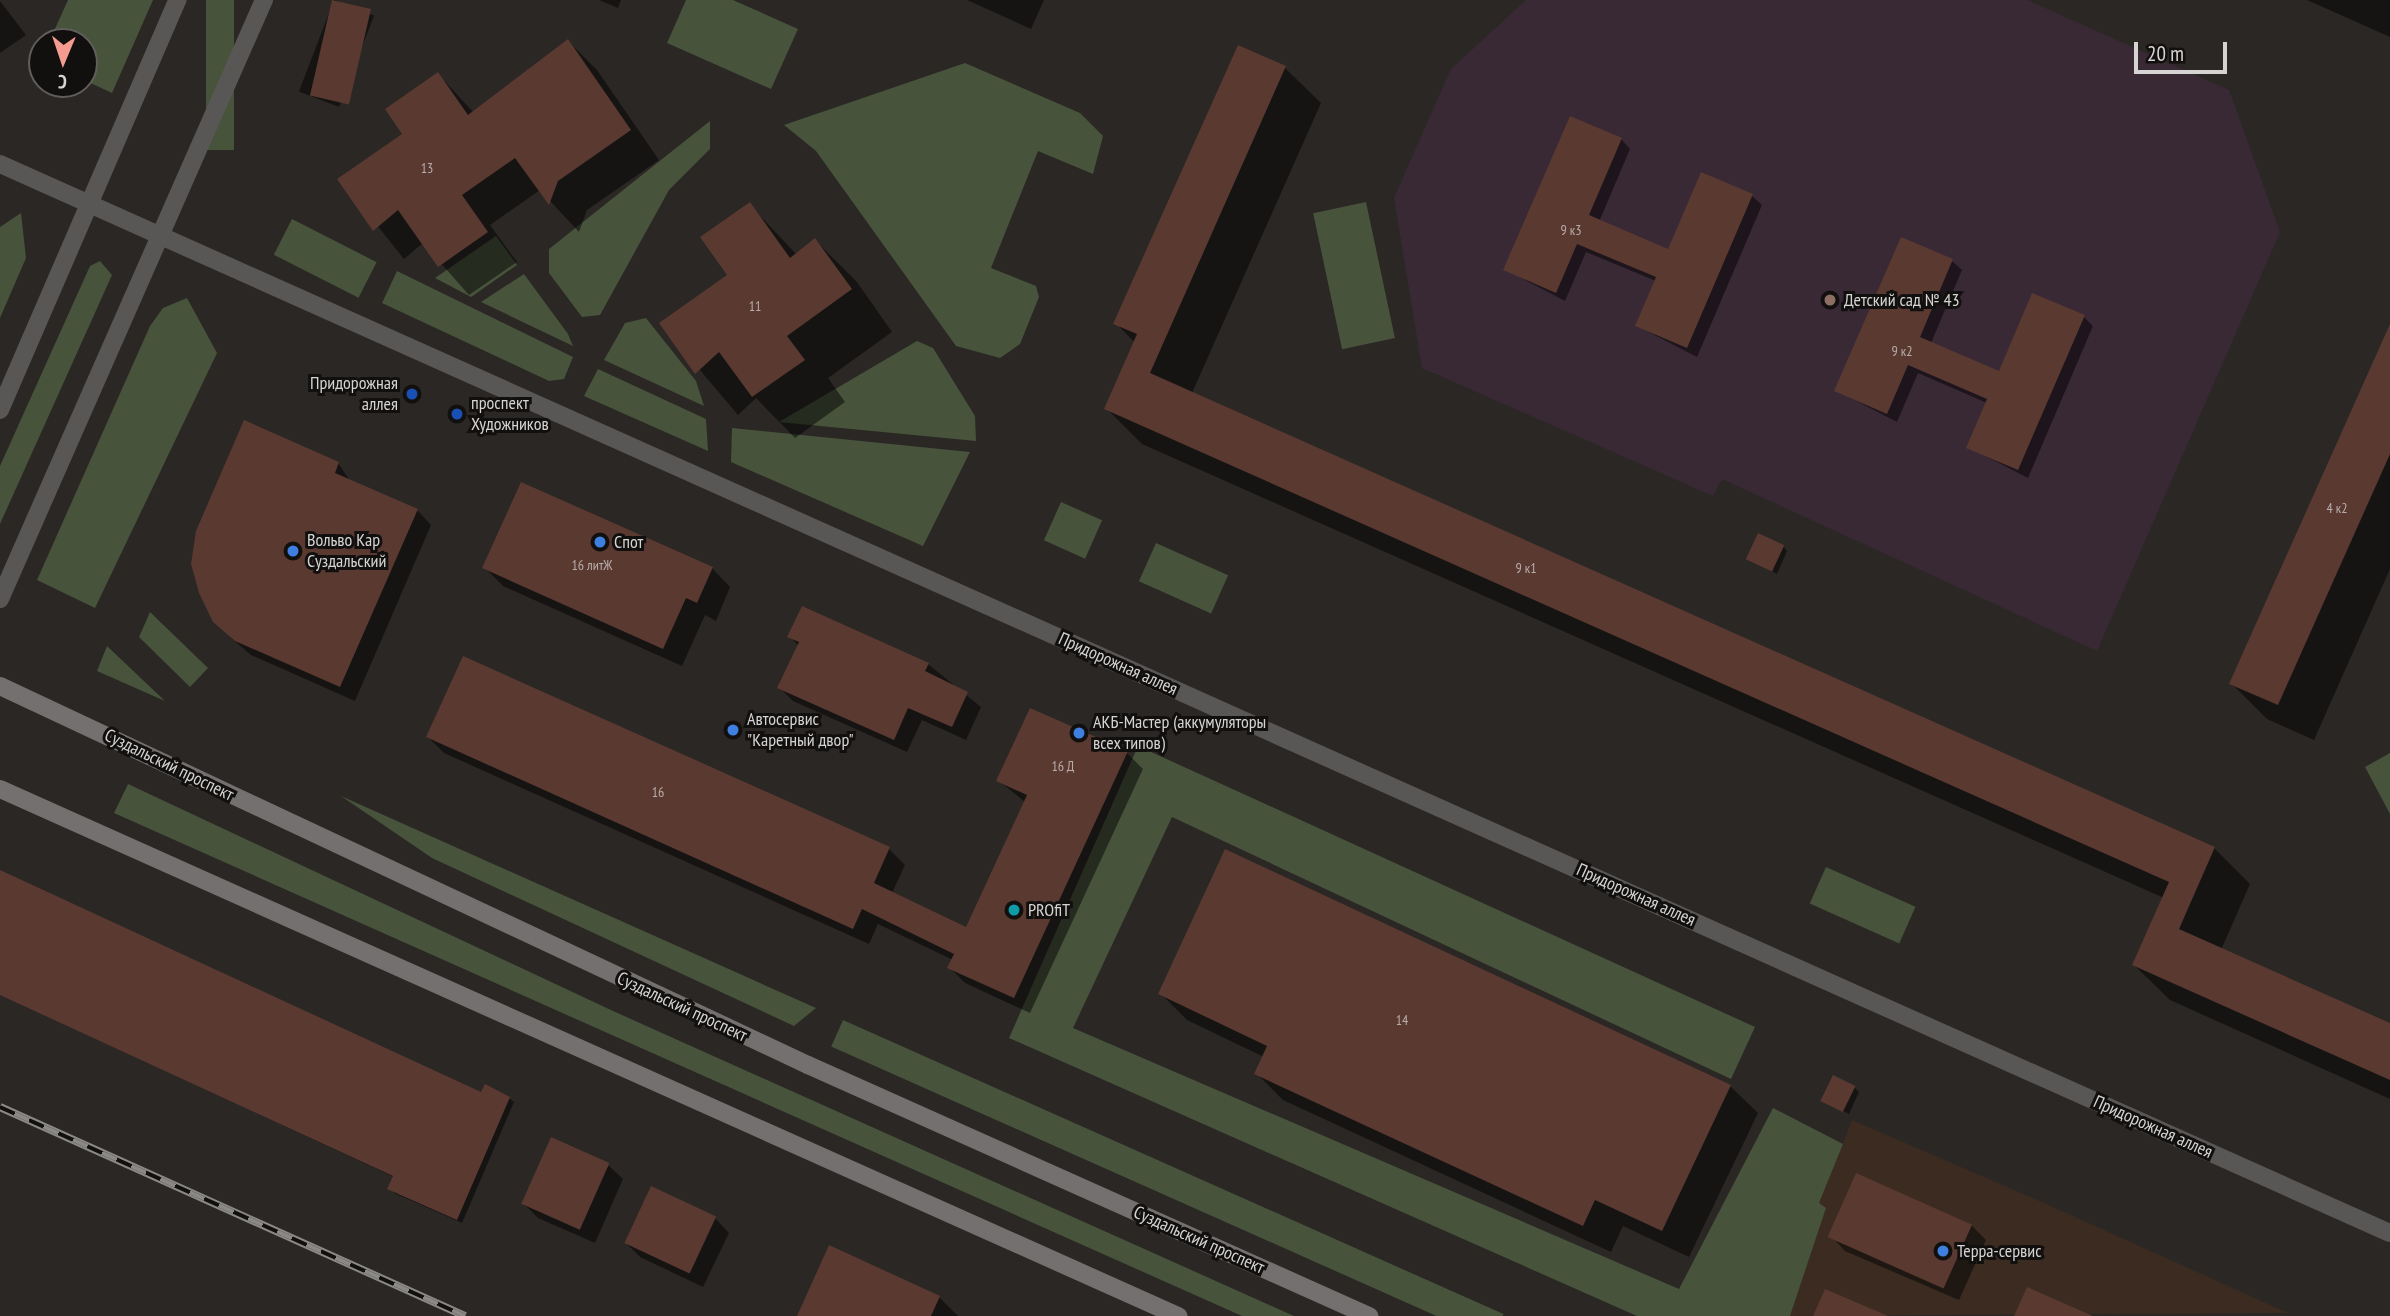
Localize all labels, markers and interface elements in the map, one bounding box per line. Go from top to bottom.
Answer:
north arrow [28,28,98,98]
scale bar [2138,28,2231,72]
text: 20 m [2147,40,2184,67]
text: С [58,70,67,94]
house number: 13 [421,160,433,176]
house number: 9 к3 [1561,222,1581,238]
place label: Детский сад № 43 [1844,289,1960,311]
marker: Детский сад № 43 [1822,292,1838,308]
house number: 11 [749,298,761,314]
house number: 9 к2 [1892,343,1912,359]
place label: Придорожная аллея [310,373,398,416]
marker: Придорожная аллея [404,386,420,402]
place label: проспект Художников [471,393,549,436]
marker: проспект Художников [449,406,465,422]
house number: 4 к2 [2327,500,2347,516]
place label: Вольво Кар Суздальский [307,530,386,572]
place label: Спот [614,531,643,553]
marker: Спот [592,534,608,550]
marker: Вольво Кар Суздальский [285,543,301,559]
house number: 16 литЖ [571,557,613,573]
house number: 9 к1 [1516,560,1536,576]
street label: Придорожная аллея [1055,628,1181,700]
place label: Автосервис "Каретный двор" [747,709,854,752]
place label: АКБ-Мастер (аккумуляторы всех типов) [1093,712,1266,754]
marker: Автосервис "Каретный двор" [725,722,741,738]
street label: Суздальский проспект [101,724,237,806]
marker: АКБ-Мастер (аккумуляторы всех типов) [1071,725,1087,741]
house number: 16 Д [1051,758,1075,774]
house number: 16 [652,784,664,800]
street label: Придорожная аллея [1573,859,1699,931]
place label: PROfiT [1028,899,1070,921]
marker: PROfiT [1006,902,1022,918]
street label: Суздальский проспект [614,967,750,1047]
house number: 14 [1396,1012,1408,1028]
street label: Придорожная аллея [2090,1091,2216,1163]
street label: Суздальский проспект [1130,1201,1268,1279]
place label: Терра-сервис [1957,1240,2042,1262]
marker: Терра-сервис [1935,1243,1951,1259]

